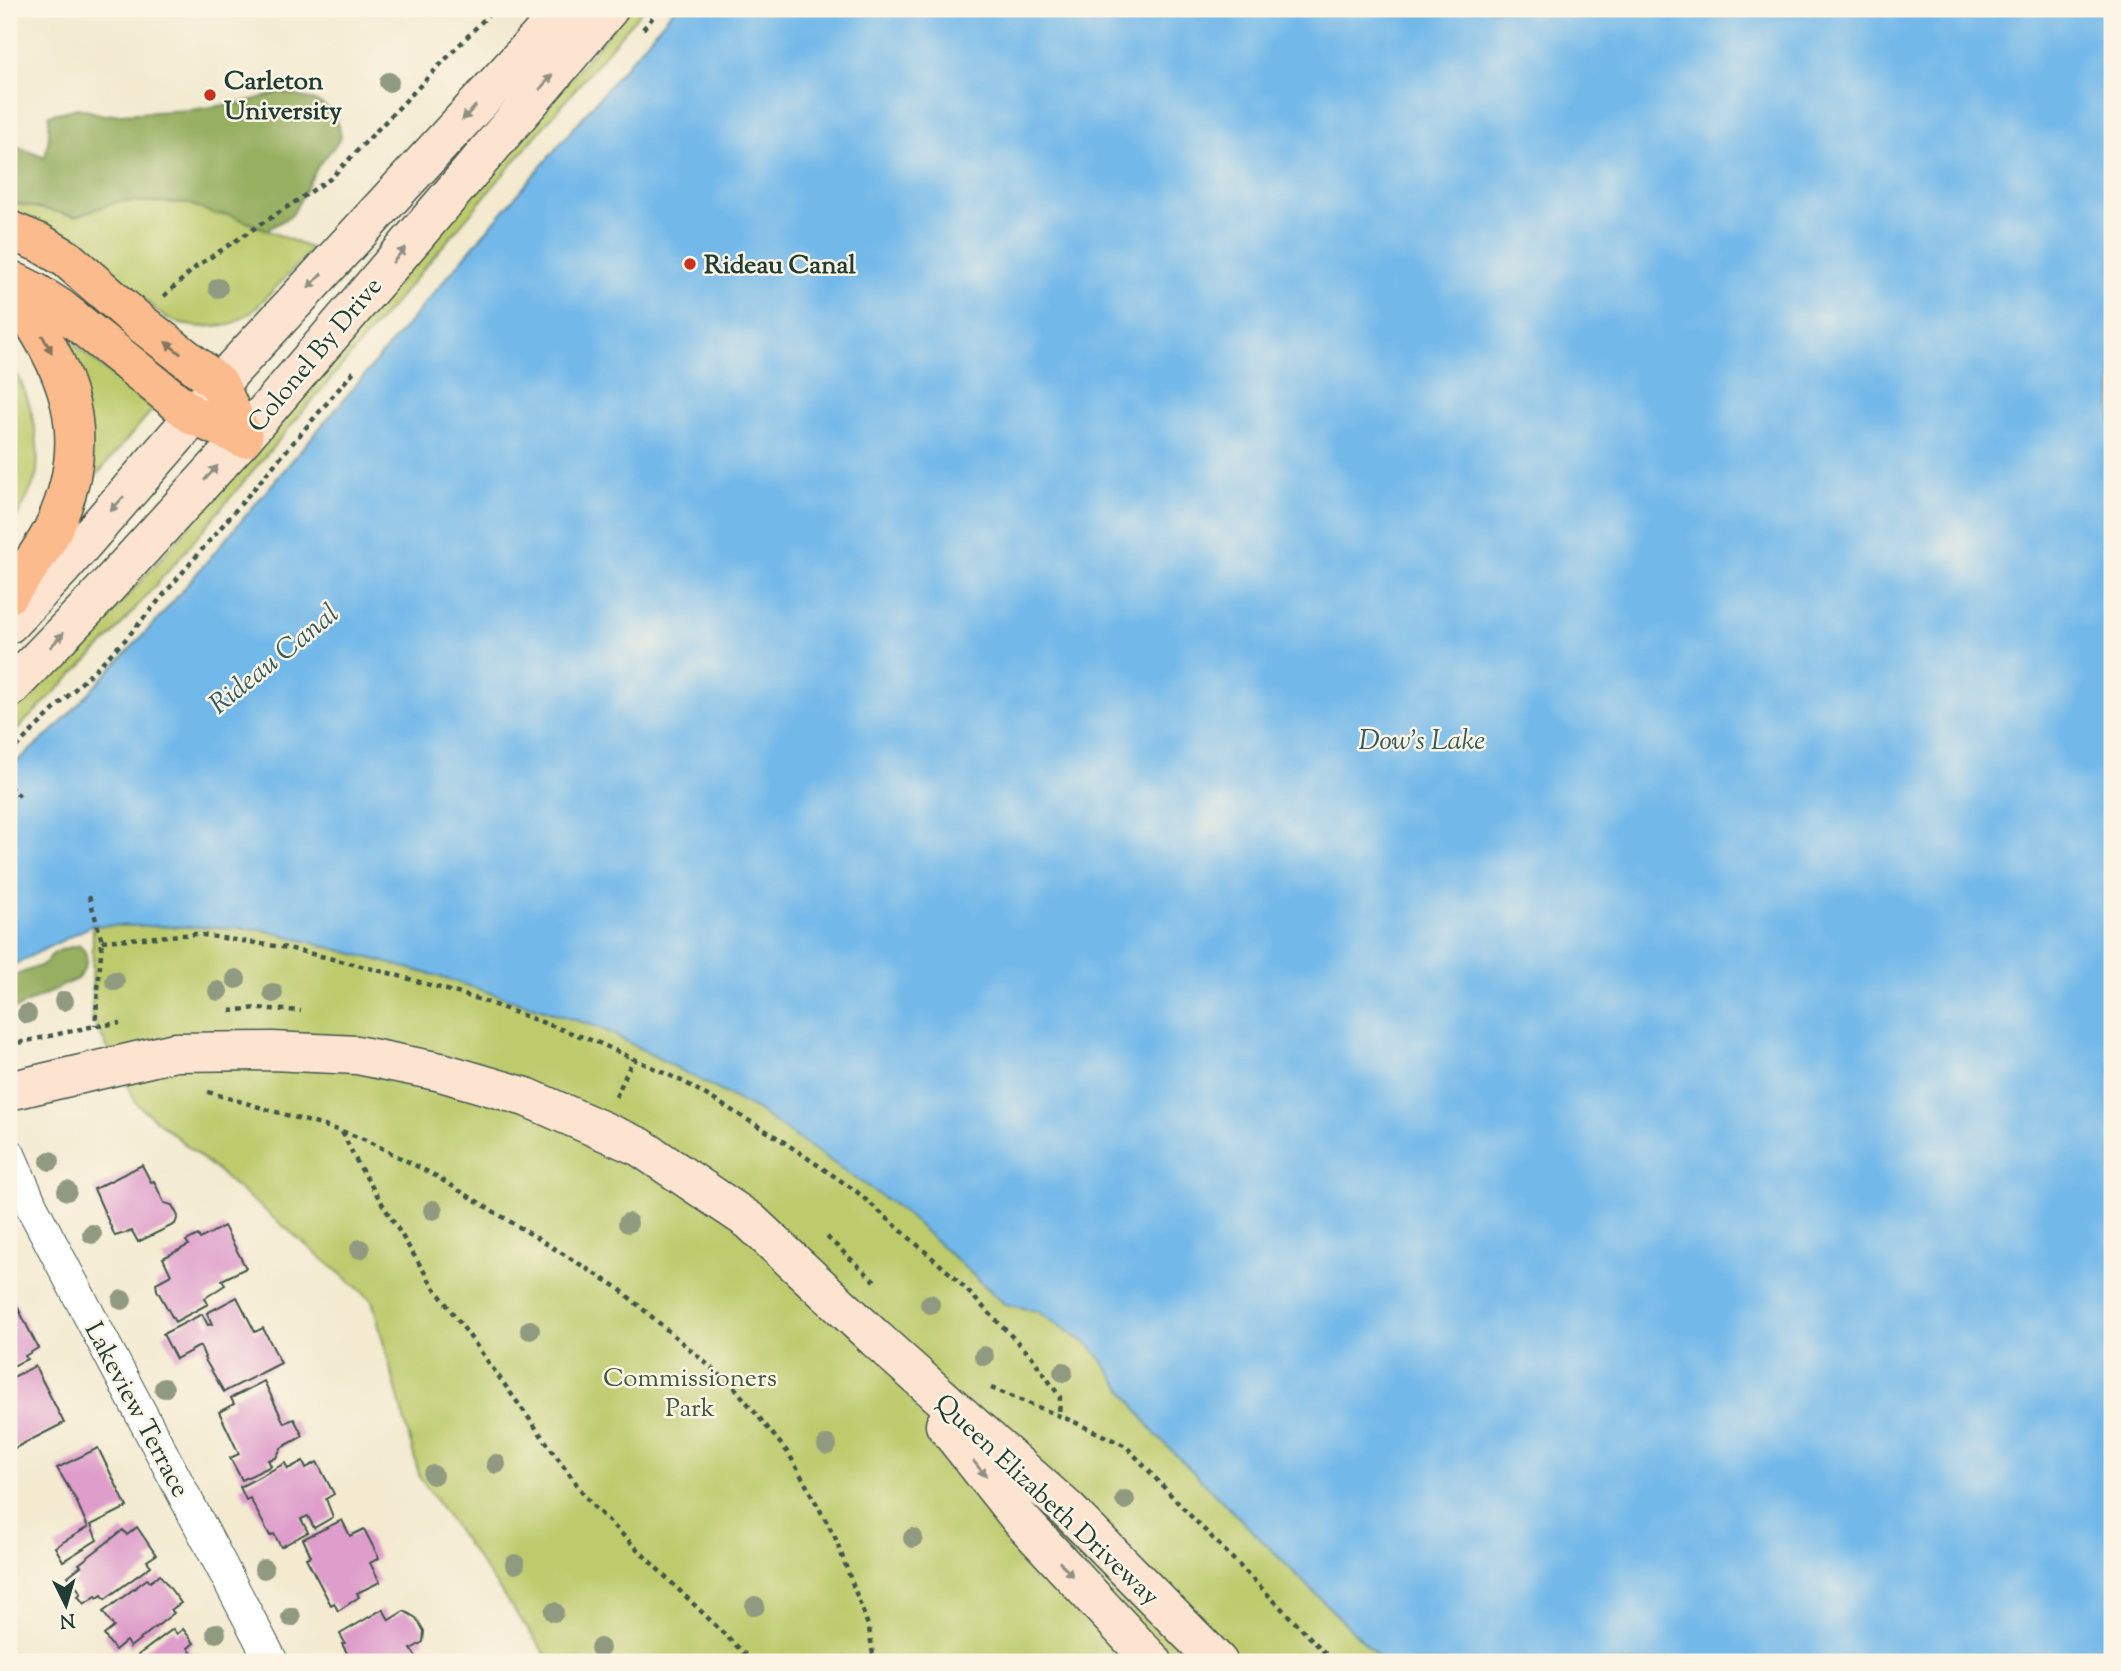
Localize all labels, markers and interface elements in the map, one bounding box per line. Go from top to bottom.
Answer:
place label: Carleton University [224,64,342,131]
one-way arrow [538,73,554,91]
marker: Carleton University [202,87,218,103]
one-way arrow [461,104,477,122]
one-way arrow [391,247,406,264]
place label: Rideau Canal [704,248,857,285]
marker: Rideau Canal [682,256,698,272]
street label: Colonel By Drive [240,270,392,441]
one-way arrow [307,272,323,290]
one-way arrow [41,334,53,354]
one-way arrow [164,341,181,356]
one-way arrow [203,464,219,482]
one-way arrow [110,496,125,513]
water label: Rideau Canal [201,596,348,725]
one-way arrow [49,632,65,649]
water label: Dow's Lake [1359,722,1485,762]
street label: Lakeview Terrace [74,1316,198,1504]
park label: Commissioners Park [603,1361,777,1428]
street label: Queen Elizabeth Driveway [925,1386,1167,1615]
one-way arrow [972,1459,987,1477]
one-way arrow [1058,1560,1074,1577]
north arrow [32,1570,102,1640]
text: N [59,1605,76,1634]

